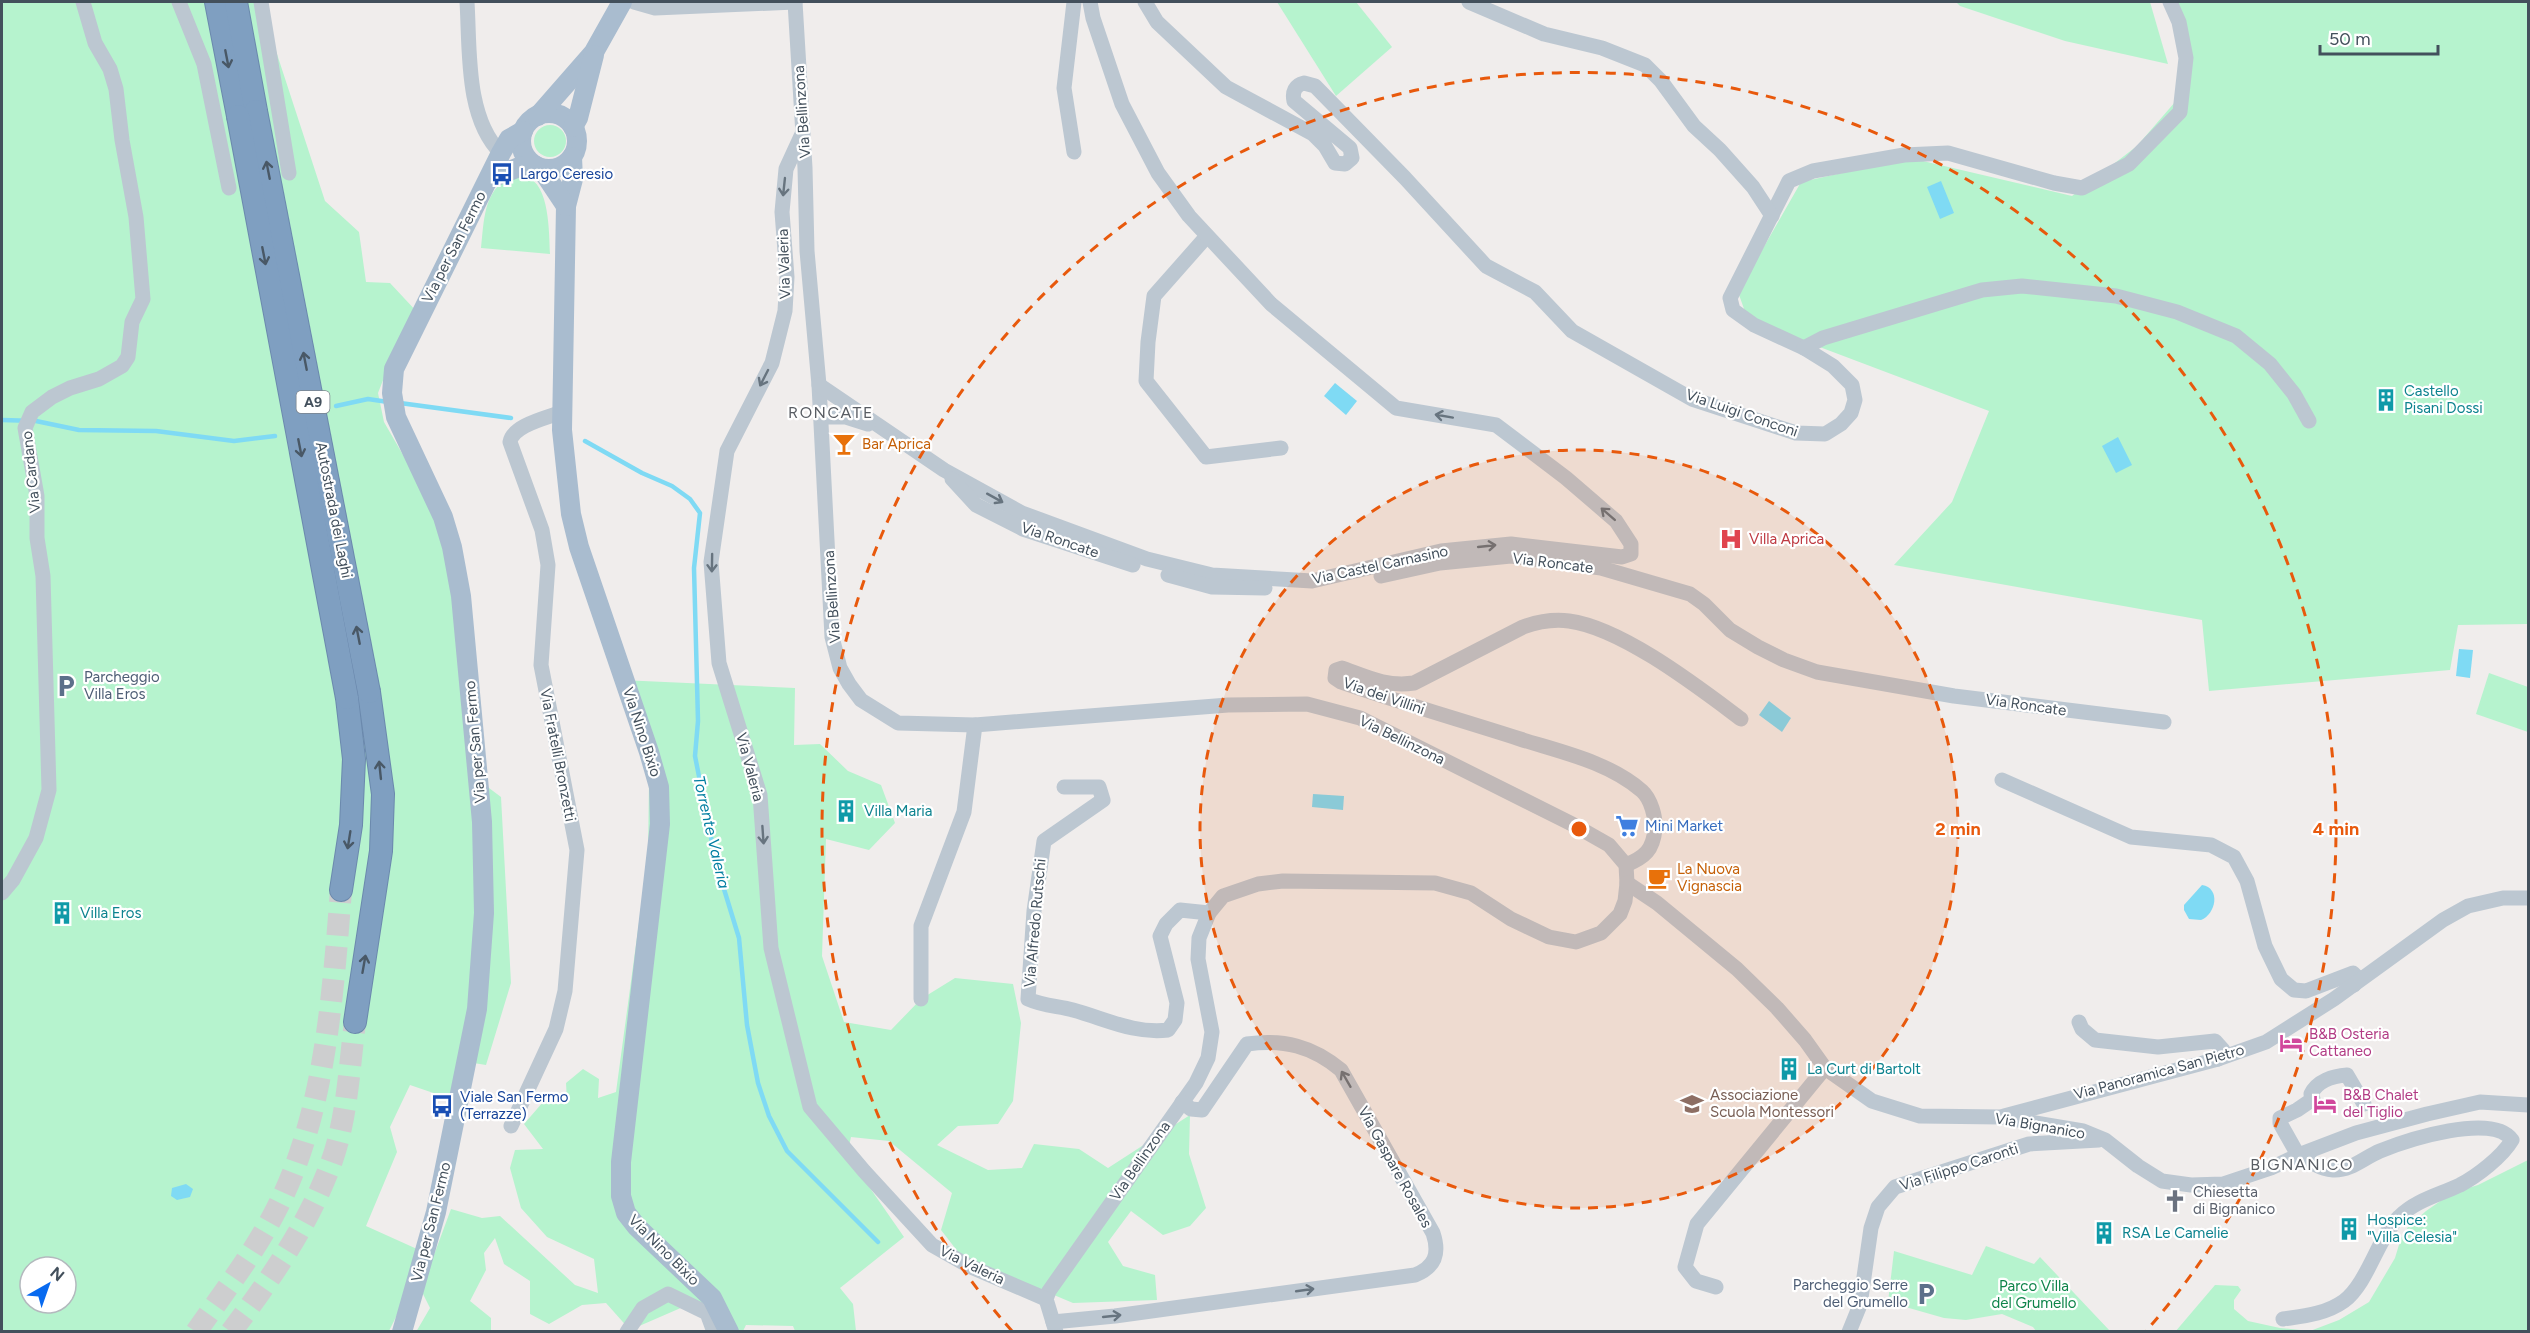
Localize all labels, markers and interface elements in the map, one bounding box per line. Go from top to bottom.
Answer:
scale bar [2320,18,2438,56]
text: 50 m [2329,28,2371,50]
one-way arrow [222,48,233,68]
street label: Via Bellinzona [790,65,814,159]
one-way arrow [262,160,273,180]
bus stop icon: Largo Ceresio [489,161,515,187]
place label: Largo Ceresio [520,165,613,183]
one-way arrow [778,176,789,196]
street label: Via per San Fermo [418,188,490,306]
street label: Via Valeria [774,229,794,299]
one-way arrow [259,246,270,265]
one-way arrow [299,352,310,371]
one-way arrow [758,369,770,386]
place label: Castello Pisani Dossi [2404,382,2483,417]
street label: Via Luigi Conconi [1684,385,1800,441]
building icon: Castello Pisani Dossi [2373,387,2399,413]
road number: A9 [296,391,330,413]
district label: RONCATE [788,403,874,422]
one-way arrow [1435,411,1455,422]
street label: Via Cardano [18,430,44,514]
bar icon: Bar Aprica [831,431,857,457]
place label: Bar Aprica [862,435,931,453]
one-way arrow [295,437,306,457]
street label: Autostrada dei Laghi [312,440,356,580]
one-way arrow [986,492,1003,504]
one-way arrow [1601,507,1616,521]
street label: Via Roncate [1019,518,1101,562]
hospital icon: Villa Aprica [1718,526,1744,552]
place label: Villa Aprica [1749,530,1824,548]
one-way arrow [1477,540,1497,551]
street label: Via Castel Carnasino [1310,542,1450,588]
street label: Via Roncate [1512,549,1594,577]
street label: Via Bellinzona [820,550,844,644]
one-way arrow [706,552,718,572]
one-way arrow [352,626,363,645]
place label: Parcheggio Villa Eros [84,668,160,703]
parking icon: Parcheggio Villa Eros [53,673,79,699]
street label: Via dei Villini [1341,674,1427,718]
street label: Via per San Fermo [461,680,489,804]
street label: Via Nino Bixio [619,685,665,779]
street label: Via Fratelli Bronzetti [536,687,580,823]
street label: Via Roncate [1985,690,2067,720]
street label: Via Bellinzona [1356,711,1448,769]
street label: Via Valeria [732,731,768,803]
one-way arrow [374,761,385,781]
water label: Torrente Valeria [689,774,734,890]
building icon: Villa Maria [833,798,859,824]
place label: Villa Maria [864,802,932,820]
supermarket icon: Mini Market [1614,813,1640,839]
place label: Mini Market [1645,817,1723,835]
text: 2 min [1935,818,1981,840]
text: 4 min [2313,818,2359,840]
centre of rings [1569,819,1589,839]
one-way arrow [758,825,769,845]
one-way arrow [343,829,354,849]
street label: Via Alfredo Rutschi [1020,858,1050,988]
place label: La Nuova Vignascia [1677,860,1742,895]
cafe icon: La Nuova Vignascia [1646,865,1672,891]
building icon: Villa Eros [49,900,75,926]
place label: Villa Eros [80,904,141,922]
one-way arrow [359,954,370,974]
place label: B&B Osteria Cattaneo [2309,1025,2389,1060]
hotel icon: B&B Osteria Cattaneo [2278,1030,2304,1056]
street label: Via Panoramica San Pietro [2072,1040,2246,1103]
building icon: La Curt di Bartolt [1776,1056,1802,1082]
place label: La Curt di Bartolt [1807,1060,1921,1078]
one-way arrow [1340,1071,1352,1088]
place label: Associazione Scuola Montessori [1710,1086,1834,1121]
place label: B&B Chalet del Tiglio [2343,1086,2419,1121]
place label: Viale San Fermo (Terrazze) [460,1088,569,1123]
school or university icon: Associazione Scuola Montessori [1679,1091,1705,1117]
hotel icon: B&B Chalet del Tiglio [2312,1091,2338,1117]
bus stop icon: Viale San Fermo (Terrazze) [429,1093,455,1119]
street label: Via Gaspare Rosales [1354,1103,1436,1231]
street label: Via Bignanico [1993,1109,2087,1143]
street label: Via Bellinzona [1106,1118,1174,1204]
street label: Via Filippo Caronti [1897,1139,2021,1195]
district label: BIGNANICO [2250,1155,2354,1174]
street label: Via per San Fermo [407,1160,455,1284]
place label: Chiesetta di Bignanico [2193,1183,2275,1218]
church icon: Chiesetta di Bignanico [2162,1188,2188,1214]
street label: Via Nino Bixio [625,1211,703,1289]
place label: Hospice: "Villa Celesia" [2367,1211,2457,1246]
building icon: Hospice: "Villa Celesia" [2336,1216,2362,1242]
building icon: RSA Le Camelie [2091,1220,2117,1246]
place label: RSA Le Camelie [2122,1224,2229,1242]
street label: Via Valeria [936,1241,1008,1289]
north arrow [18,1255,78,1315]
text: N [46,1263,68,1285]
place label: Parcheggio Serre del Grumello [1793,1276,1908,1311]
park label: Parco Villa del Grumello [1991,1277,2077,1312]
parking icon: Parcheggio Serre del Grumello [1913,1281,1939,1307]
one-way arrow [1294,1285,1314,1296]
one-way arrow [1101,1310,1121,1321]

